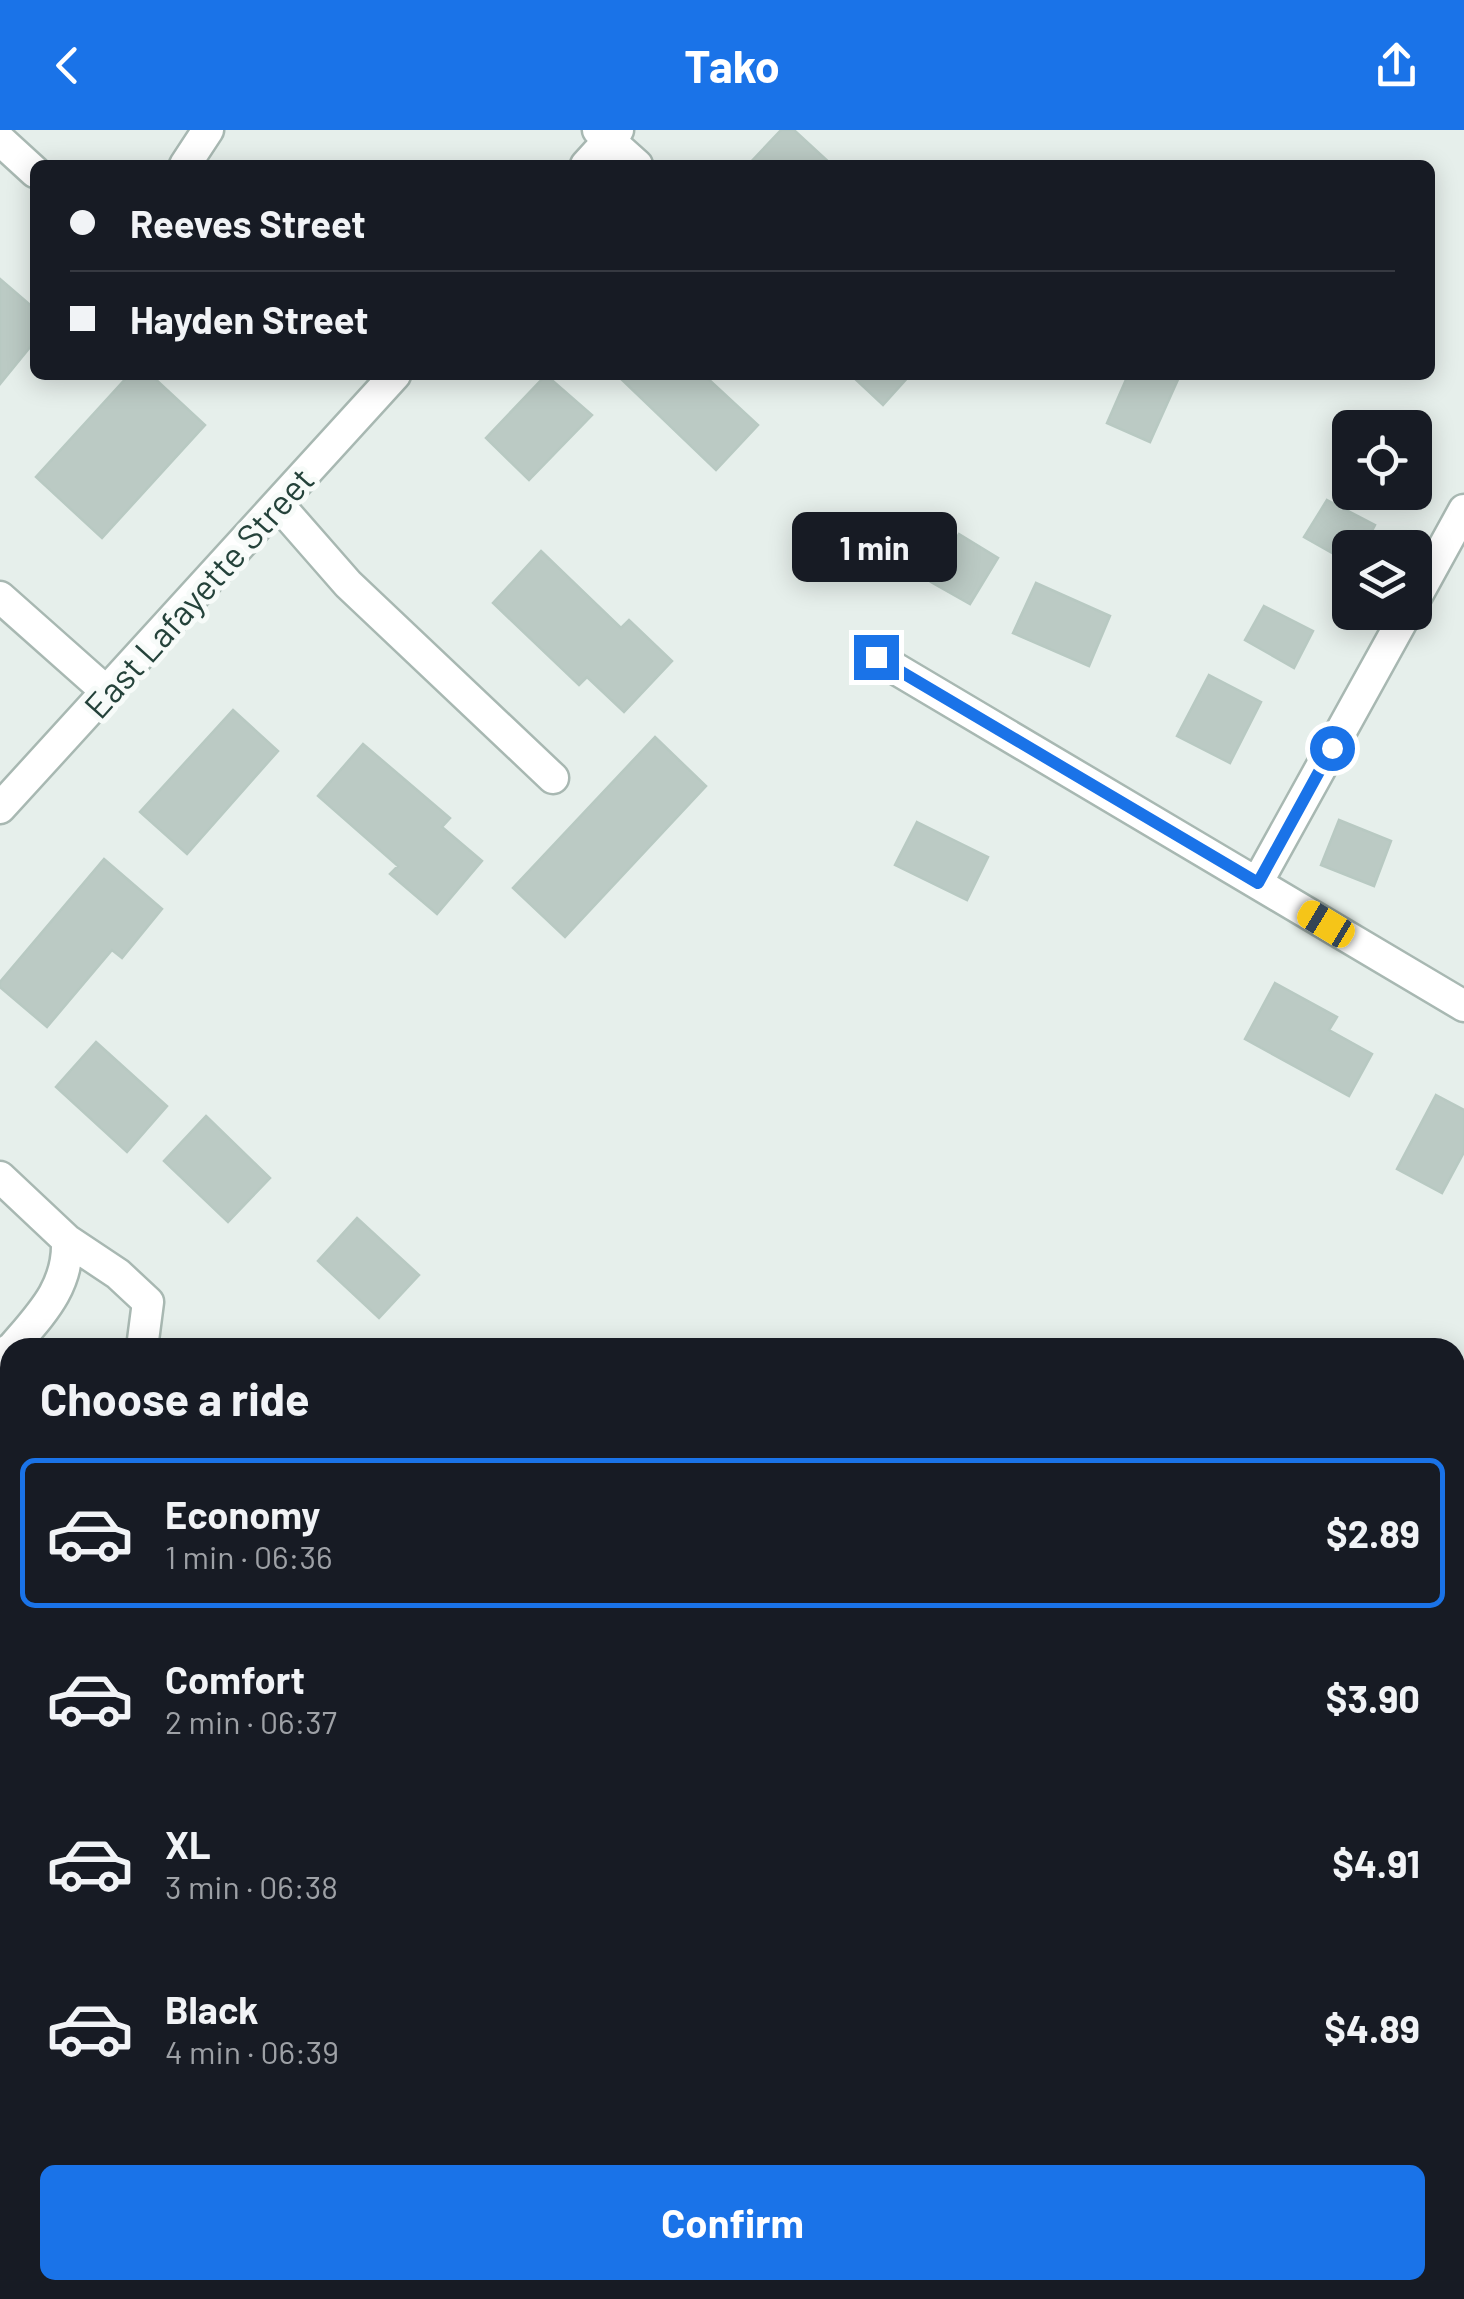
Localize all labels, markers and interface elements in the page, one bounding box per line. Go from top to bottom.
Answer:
icon: back [40,38,95,93]
text: Tako [684,38,780,92]
icon: share [1369,38,1424,93]
text: Reeves Street [130,200,366,246]
text: Hayden Street [130,296,369,342]
map controls [1332,410,1432,630]
button: locate [1332,410,1432,510]
street label: East Lafayette Street [74,458,322,726]
callout: 1 min [794,512,958,582]
text: 1 min [839,528,910,566]
button: layers [1332,530,1432,630]
route end [854,635,899,680]
route start [1310,726,1355,771]
car [1293,896,1359,952]
text: Choose a ride [40,1371,310,1425]
icon: car [45,1488,135,1578]
text: Economy [165,1491,320,1537]
text: $2.89 [1326,1510,1420,1556]
text: 1 min · 06:36 [165,1537,332,1575]
icon: car [45,1653,135,1743]
text: Comfort [165,1656,305,1702]
text: $3.90 [1326,1675,1420,1721]
text: 2 min · 06:37 [165,1702,337,1740]
icon: car [45,1818,135,1908]
text: XL [165,1821,211,1867]
text: $4.91 [1332,1840,1420,1886]
text: 3 min · 06:38 [165,1867,338,1905]
icon: car [45,1983,135,2073]
text: Black [165,1986,259,2032]
text: $4.89 [1324,2005,1420,2051]
text: 4 min · 06:39 [165,2032,339,2070]
button: Confirm [40,2165,1425,2280]

